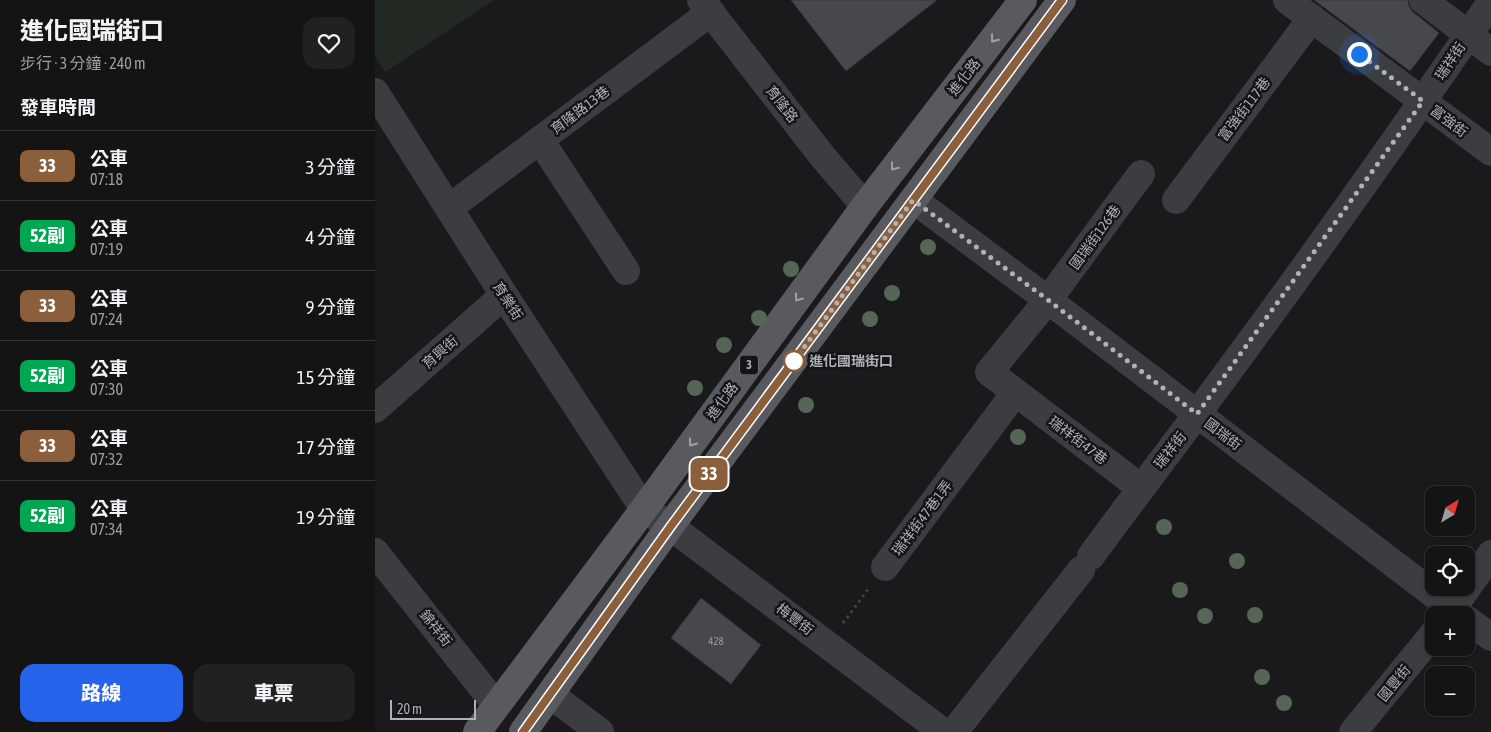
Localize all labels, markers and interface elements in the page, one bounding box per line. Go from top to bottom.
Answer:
text: 進化國瑞街口 [20,17,164,44]
button: heart [303,17,355,69]
one-way arrow [991,33,999,42]
street label: 瑞祥街 [1432,39,1468,83]
your location [1347,42,1372,67]
text: 步行 · 3 分鐘 · 240 m [20,54,146,72]
street label: 進化路 [945,56,983,98]
street label: 富強街117巷 [1215,74,1273,144]
street label: 育隆路13巷 [548,83,612,137]
street label: 育隆路 [763,83,801,125]
text: 發車時間 [20,96,96,118]
street label: 富強街 [1427,102,1471,140]
text: 公車 [90,147,128,169]
text: 33 [39,155,56,176]
text: 3 分鐘 [305,156,355,178]
one-way arrow [891,162,900,171]
text: 07:18 [90,170,123,188]
street label: 國瑞街126巷 [1066,202,1124,272]
text: 公車 [90,217,128,239]
text: 52副 [30,225,65,246]
text: 4 分鐘 [305,226,355,248]
text: 07:19 [90,240,123,258]
street label: 育樂街 [490,279,526,323]
text: 公車 [90,287,128,309]
one-way arrow [795,292,804,302]
text: 33 [39,295,56,316]
text: 9 分鐘 [305,296,355,318]
text: 07:24 [90,310,123,328]
street label: 育興街 [419,332,461,372]
marker: 進化國瑞街口 [783,350,805,372]
place label: 進化國瑞街口 [809,353,893,369]
road number: 3 [740,356,758,374]
text: 公車 [90,357,128,379]
text: 52副 [30,365,65,386]
text: 15 分鐘 [297,366,355,388]
street label: 進化路 [703,379,741,423]
text: 07:30 [90,380,123,398]
street label: 瑞祥街47巷 [1046,413,1110,467]
street label: 國瑞街 [1201,415,1245,453]
text: 公車 [90,427,128,449]
street label: 瑞祥街 [1151,429,1189,471]
text: 33 [39,435,56,456]
text: 17 分鐘 [297,436,355,458]
one-way arrow [689,437,697,446]
text: 07:32 [90,450,123,468]
line badge: 33 [687,458,731,490]
text: 33 [701,463,717,484]
street label: 瑞祥街47巷1弄 [889,477,955,559]
north arrow [1425,486,1475,536]
map controls [1425,486,1475,716]
text: 公車 [90,497,128,519]
text: 52副 [30,505,65,526]
text: 19 分鐘 [297,506,355,528]
text: 07:34 [90,520,123,538]
button: locate [1425,546,1475,596]
street label: 梅豐街 [773,600,817,638]
button: + [1425,606,1475,656]
street label: 錦祥街 [417,607,455,649]
house number: 428 [708,635,724,647]
street label: 國豐街 [1375,662,1413,704]
button: 路線 [20,664,183,722]
button: 車票 [193,664,355,722]
button: − [1425,666,1475,716]
scale bar [390,697,476,720]
text: 20 m [397,701,422,717]

